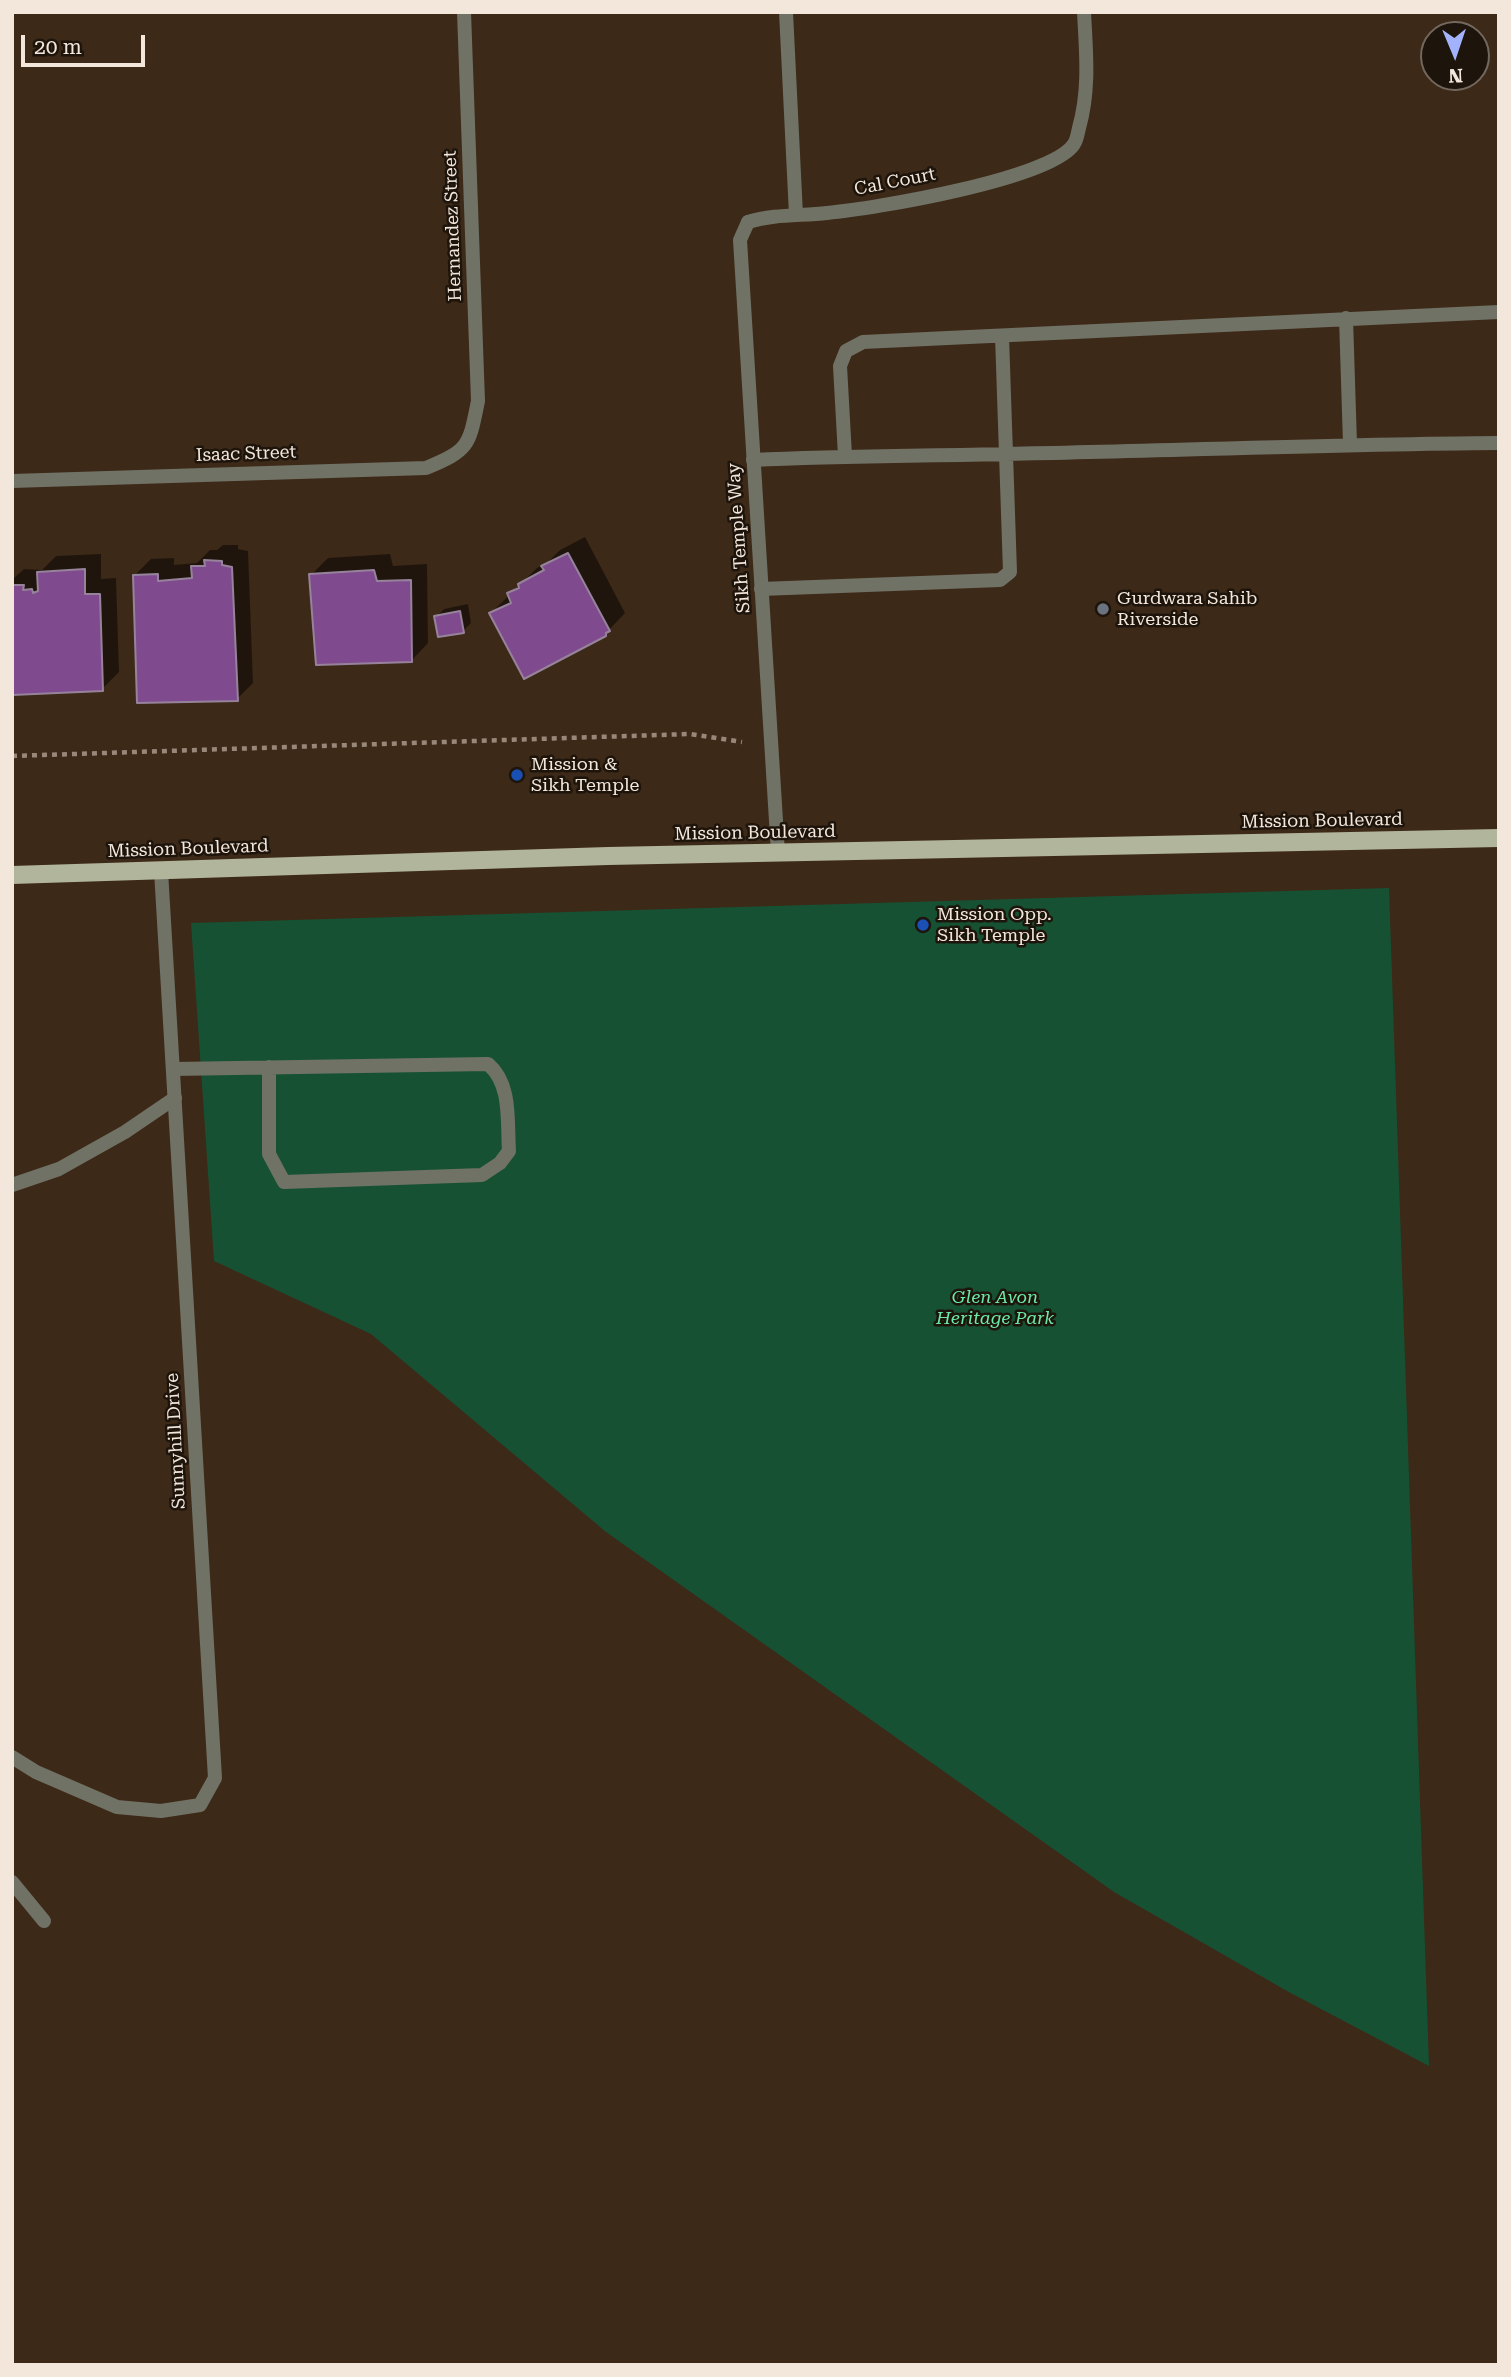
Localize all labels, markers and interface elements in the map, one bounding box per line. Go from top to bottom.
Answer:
scale bar [24,21,149,65]
north arrow [1420,21,1490,91]
text: 20 m [34,35,82,59]
text: N [1448,64,1463,87]
street label: Hernandez Street [440,150,466,302]
street label: Cal Court [852,164,938,200]
street label: Isaac Street [195,441,297,467]
street label: Sikh Temple Way [723,462,755,614]
place label: Gurdwara Sahib Riverside [1117,588,1257,630]
marker: Gurdwara Sahib Riverside [1095,601,1111,617]
place label: Mission & Sikh Temple [531,754,639,796]
marker: Mission & Sikh Temple [509,767,525,783]
street label: Mission Boulevard [1241,809,1403,833]
street label: Mission Boulevard [674,821,836,845]
street label: Mission Boulevard [107,835,269,863]
place label: Mission Opp. Sikh Temple [937,904,1052,946]
marker: Mission Opp. Sikh Temple [915,917,931,933]
park label: Glen Avon Heritage Park [936,1287,1054,1330]
street label: Sunnyhill Drive [162,1372,190,1510]

